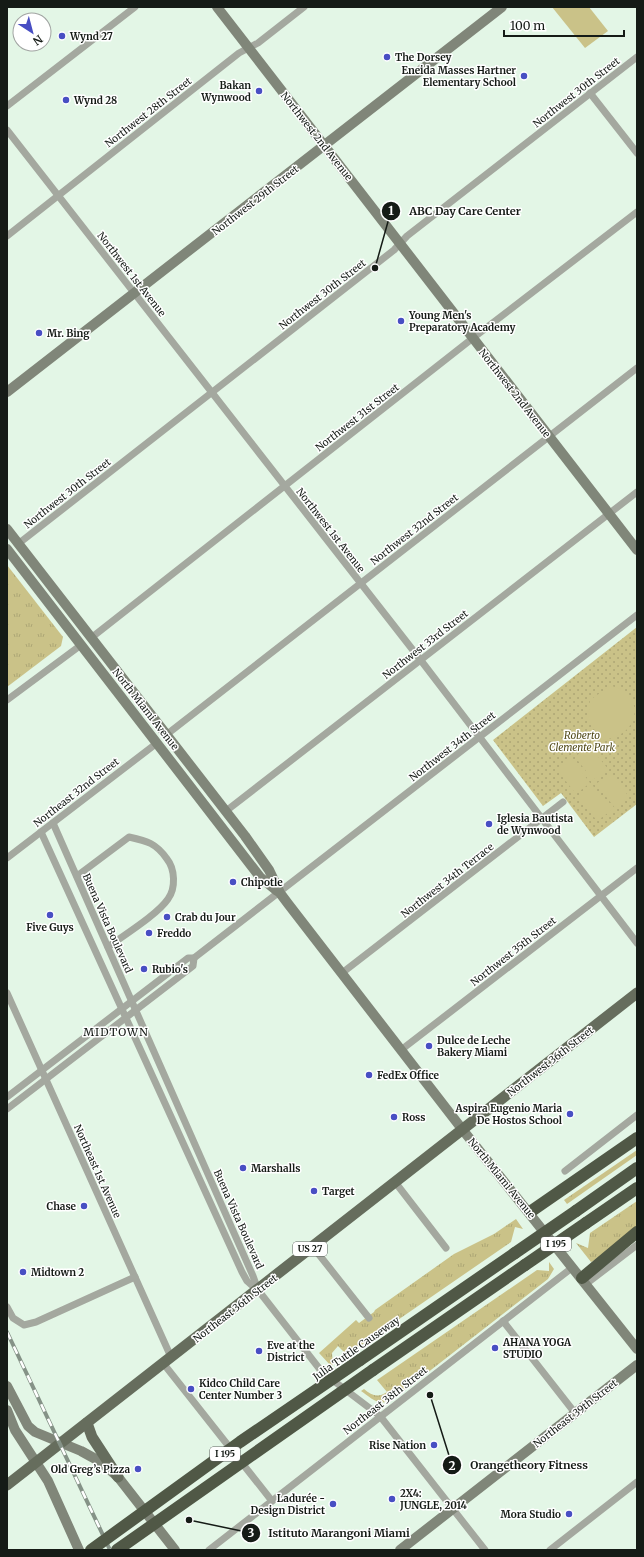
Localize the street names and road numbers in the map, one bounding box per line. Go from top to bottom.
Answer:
street label: Northwest 30th Street [530,54,622,130]
street label: Northwest 28th Street [102,74,194,150]
street label: Northwest 2nd Avenue [278,89,355,183]
street label: Northwest 29th Street [209,162,301,238]
street label: Northwest 1st Avenue [95,229,169,319]
street label: Northwest 30th Street [276,256,368,332]
street label: Northwest 2nd Avenue [476,346,553,440]
street label: Northwest 31st Street [313,381,402,454]
street label: Northwest 30th Street [21,455,113,531]
street label: Northwest 1st Avenue [294,485,368,575]
street label: Northwest 32nd Street [368,491,461,568]
street label: Northwest 33rd Street [380,607,471,682]
street label: North Miami Avenue [110,666,181,753]
street label: Northwest 34th Street [406,709,498,784]
street label: Northeast 32nd Street [31,755,122,830]
street label: Northwest 34th Terrace [398,840,496,921]
street label: Buena Vista Boulevard [80,871,135,975]
street label: Northwest 35th Street [468,914,559,989]
street label: Northwest 36th Street [505,1024,596,1099]
street label: Northeast 1st Avenue [71,1122,124,1220]
street label: North Miami Avenue [465,1135,538,1221]
street label: Buena Vista Boulevard [211,1167,266,1271]
road number: I 195 [541,1237,571,1251]
road number: US 27 [293,1242,327,1256]
street label: Northeast 36th Street [191,1271,280,1345]
street label: Julia Tuttle Causeway [310,1313,402,1384]
street label: Northeast 38th Street [341,1363,430,1437]
street label: Northeast 39th Street [531,1376,620,1450]
road number: I 195 [210,1447,240,1461]

